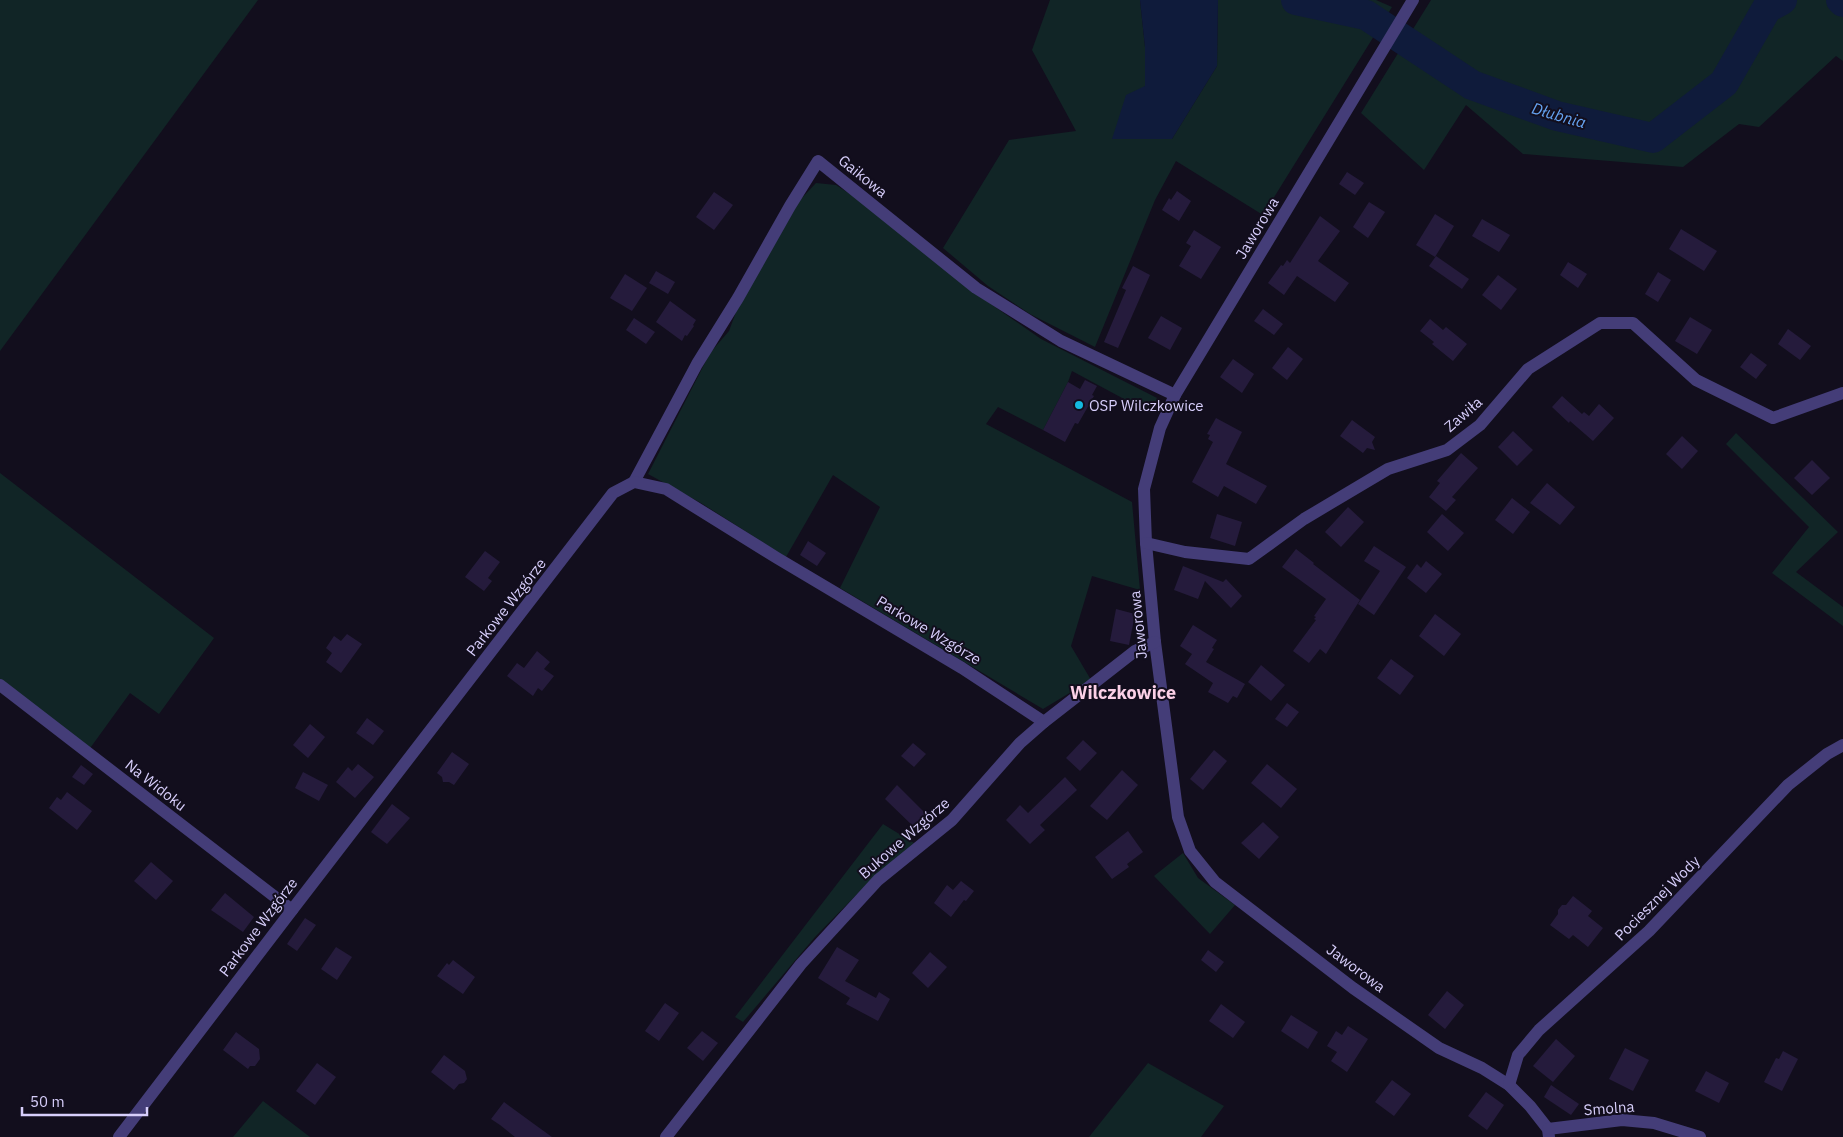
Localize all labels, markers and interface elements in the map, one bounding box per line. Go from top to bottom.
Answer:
water label: Dłubnia [1530,98,1588,132]
street label: Gaikowa [835,151,891,201]
street label: Jaworowa [1231,194,1283,262]
street label: Zawiła [1440,392,1486,436]
place label: OSP Wilczkowice [1089,396,1204,415]
marker: OSP Wilczkowice [1073,399,1085,411]
street label: Parkowe Wzgórze [462,554,550,660]
street label: Jaworowa [1125,590,1151,660]
street label: Parkowe Wzgórze [873,591,985,669]
district label: Wilczkowice [1070,681,1176,704]
street label: Na Widoku [122,755,190,815]
street label: Bukowe Wzgórze [855,793,953,883]
street label: Pociesznej Wody [1610,851,1704,945]
street label: Parkowe Wzgórze [215,874,301,980]
street label: Jaworowa [1323,940,1389,996]
scale bar [22,1084,148,1116]
text: 50 m [30,1092,65,1111]
street label: Smolna [1583,1097,1635,1119]

